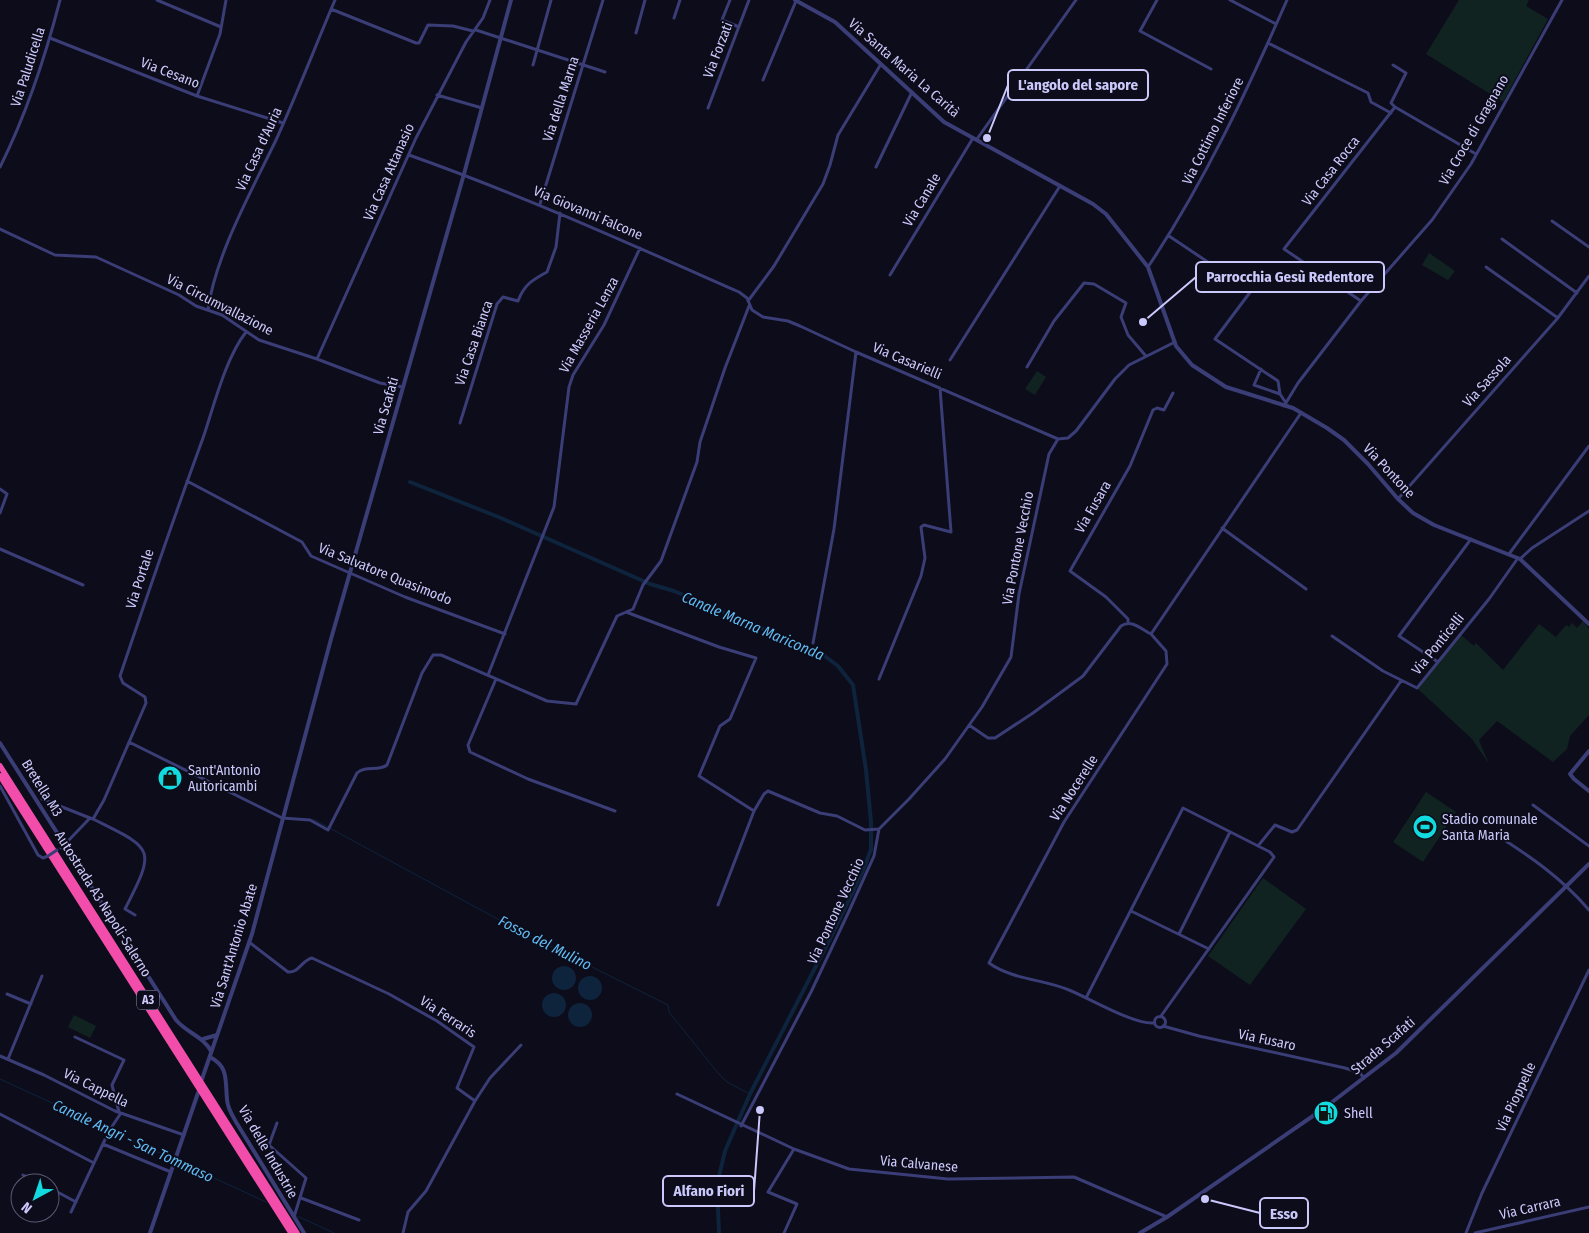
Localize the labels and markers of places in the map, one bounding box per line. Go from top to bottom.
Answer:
callout: L'angolo del sapore [1008,70,1148,100]
callout: Parrocchia Gesù Redentore [1196,262,1384,292]
place label: Sant'Antonio Autoricambi [188,762,261,795]
shop icon: Sant'Antonio Autoricambi [157,765,183,791]
place label: Stadio comunale Santa Maria [1442,811,1538,844]
sports icon: Stadio comunale Santa Maria [1412,814,1438,840]
fuel station icon: Shell [1313,1100,1339,1126]
place label: Shell [1344,1105,1373,1122]
callout: Alfano Fiori [663,1176,754,1206]
callout: Esso [1260,1198,1308,1228]

